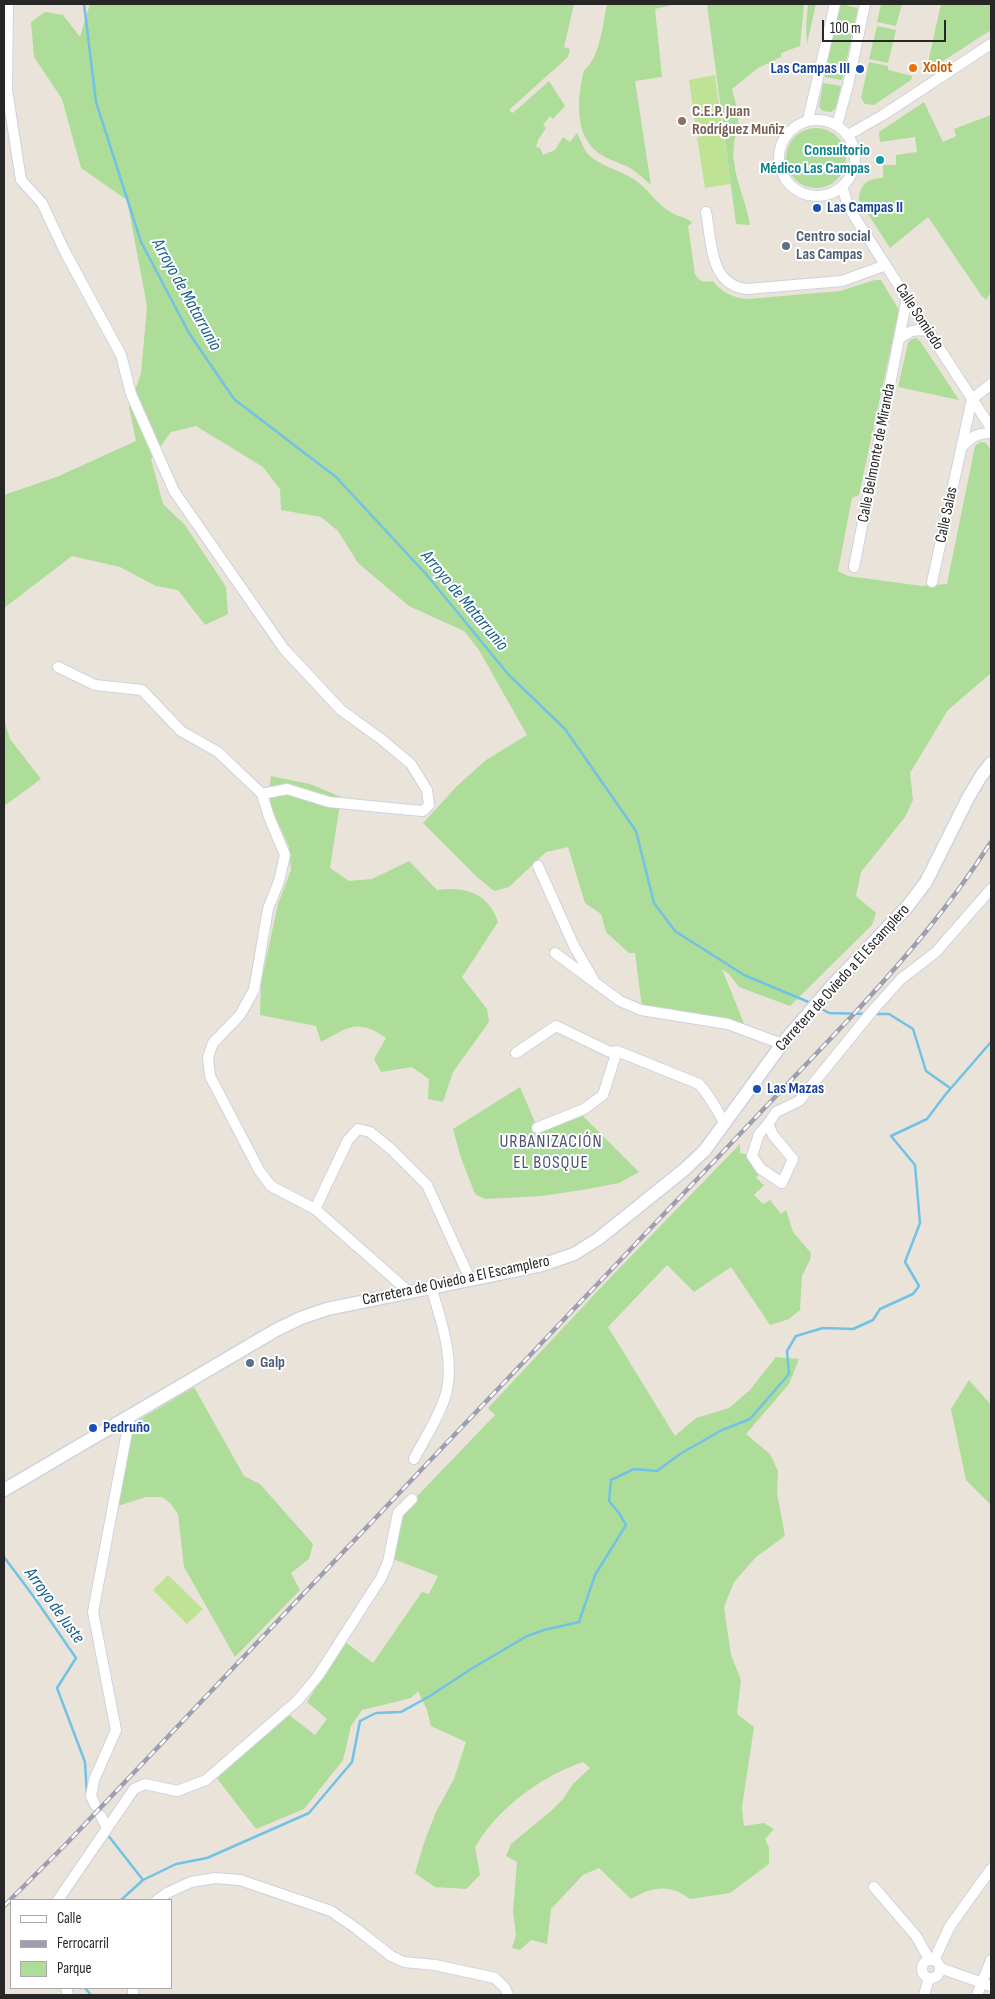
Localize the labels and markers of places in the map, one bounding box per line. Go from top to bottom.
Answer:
place label: Xolot [923,58,953,78]
place label: Las Campas III [770,59,850,79]
marker: Xolot [907,62,919,74]
marker: Las Campas III [854,63,866,75]
place label: C.E.P. Juan Rodríguez Muñiz [692,102,785,140]
marker: C.E.P. Juan Rodríguez Muñiz [676,115,688,127]
place label: Consultorio Médico Las Campas [760,141,870,179]
marker: Consultorio Médico Las Campas [874,154,886,166]
place label: Las Campas II [827,198,903,218]
marker: Las Campas II [811,202,823,214]
place label: Centro social Las Campas [796,227,871,265]
marker: Centro social Las Campas [780,240,792,252]
place label: Las Mazas [767,1079,824,1099]
marker: Las Mazas [751,1083,763,1095]
place label: Galp [260,1353,285,1373]
marker: Galp [244,1357,256,1369]
place label: Pedruño [103,1418,150,1438]
marker: Pedruño [87,1422,99,1434]

